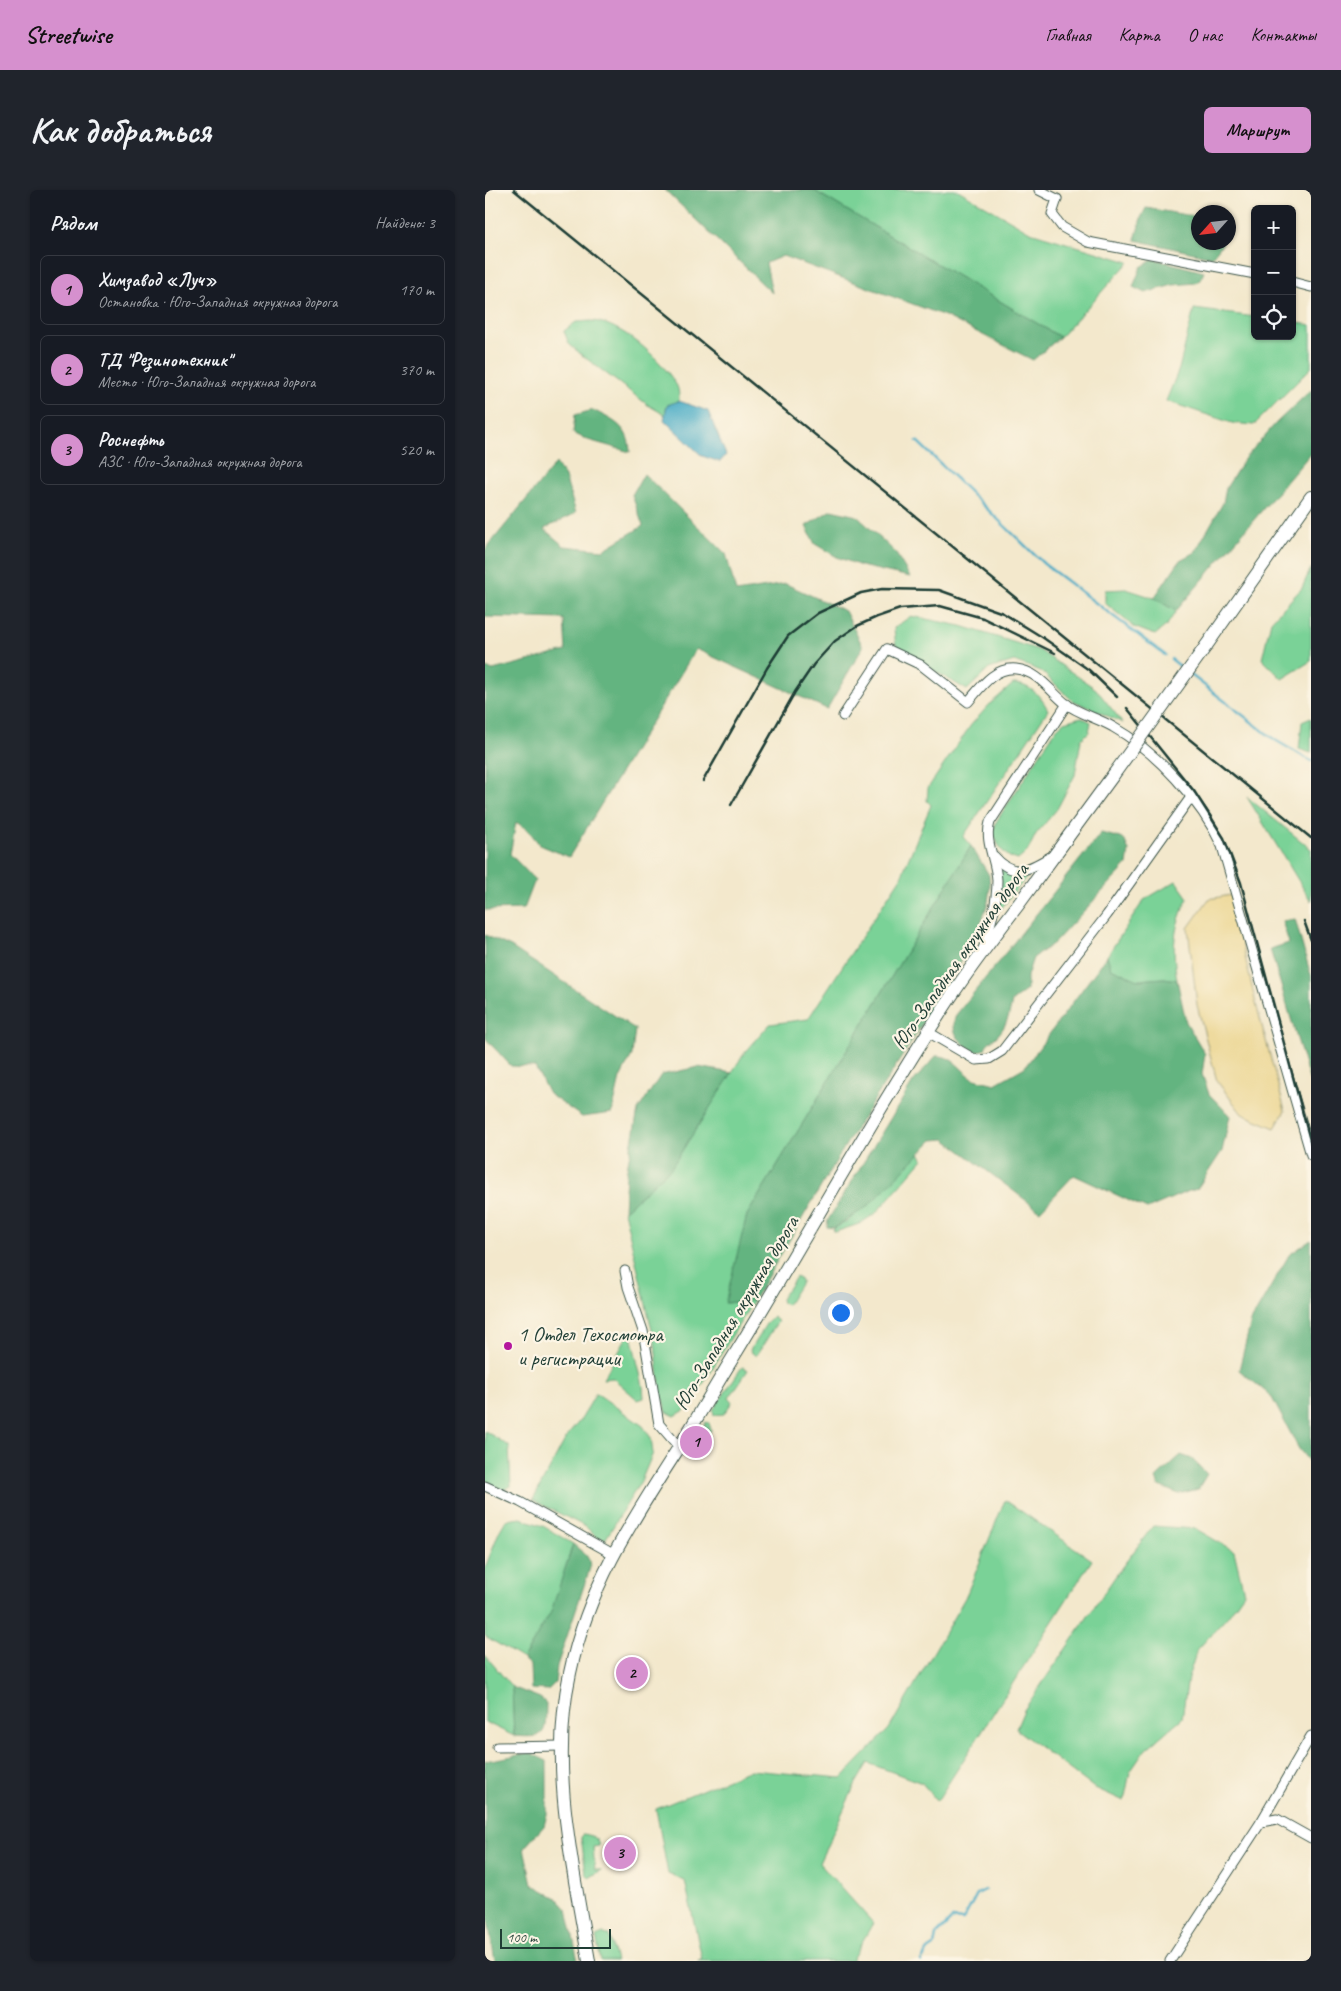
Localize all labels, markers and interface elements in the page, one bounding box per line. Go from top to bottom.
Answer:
text: Streetwise [25,20,111,50]
text: Главная [1046,24,1091,46]
text: Карта [1119,24,1160,46]
text: О нас [1188,24,1223,46]
text: Контакты [1251,24,1316,46]
button: Маршрут [1204,107,1311,153]
text: Как добраться [30,108,211,153]
north arrow [1191,205,1236,250]
map controls [1251,205,1296,340]
button: + [1251,205,1296,250]
text: Рядом [50,210,97,236]
text: Найдено: 3 [375,213,435,233]
button: − [1251,250,1296,295]
text: Химзавод «Луч» [98,268,217,292]
text: 1 [63,280,71,300]
text: 170 m [400,280,434,300]
text: Остановка · Юго-Западная окружная дорога [98,292,338,312]
button: locate [1251,295,1296,340]
text: ТД "Резинотехник" [98,348,232,372]
text: 2 [63,360,71,380]
text: 370 m [400,360,434,380]
text: Место · Юго-Западная окружная дорога [98,372,315,392]
text: Роснефть [98,428,163,452]
text: 3 [63,440,71,460]
text: 520 m [400,440,434,460]
text: АЗС · Юго-Западная окружная дорога [98,452,302,472]
street label: Юго-Западная окружная дорога [886,856,1035,1054]
street label: Юго-Западная окружная дорога [668,1210,805,1415]
your location [828,1300,854,1326]
place label: 1 Отдел Техосмотра и регистрации [518,1321,664,1371]
marker: 1 Отдел Техосмотра и регистрации [502,1340,514,1352]
pin: 1 [680,1423,712,1461]
pin: 2 [616,1654,648,1692]
pin: 3 [604,1834,636,1872]
scale bar [500,1926,611,1949]
text: 100 m [507,1929,537,1946]

